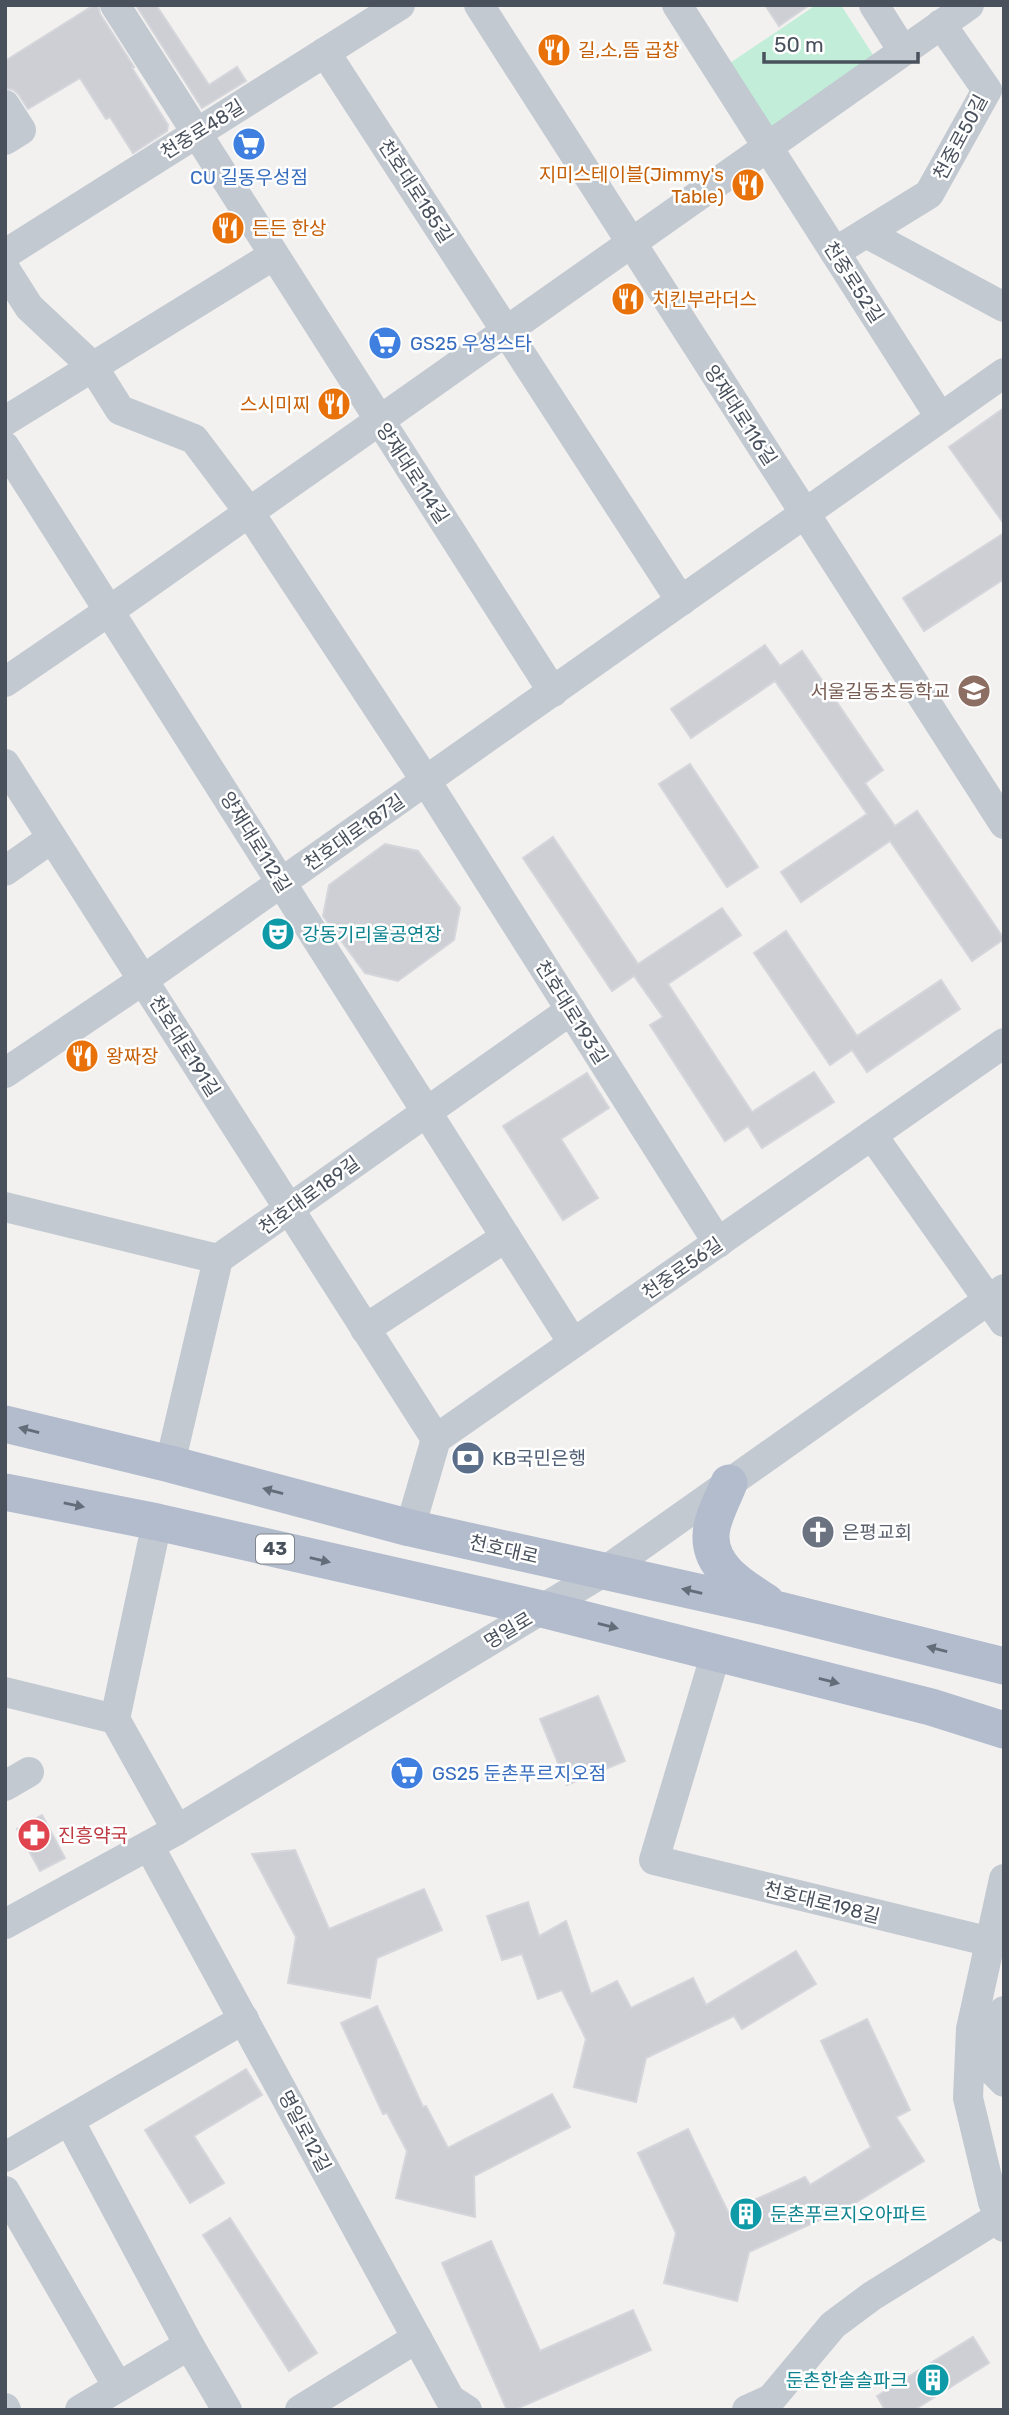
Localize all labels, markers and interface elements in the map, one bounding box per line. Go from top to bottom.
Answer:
scale bar [764,21,918,65]
restaurant icon: 길,소,뜸 곱창 [535,31,573,69]
text: 50 m [774,32,824,57]
place label: 길,소,뜸 곱창 [578,39,680,62]
street label: 천중로50길 [928,91,992,184]
street label: 천중로48길 [156,95,248,164]
supermarket icon: CU 길동우성점 [230,125,268,163]
street label: 천호대로185길 [374,135,458,247]
place label: 지미스테이블(Jimmy's Table) [539,163,724,208]
place label: CU 길동우성점 [190,166,308,189]
restaurant icon: 지미스테이블(Jimmy's Table) [729,166,767,204]
restaurant icon: 든든 한상 [209,209,247,247]
place label: 든든 한상 [252,217,327,240]
street label: 천중로52길 [819,237,888,327]
restaurant icon: 치킨부라더스 [609,280,647,318]
place label: 치킨부라더스 [652,288,757,311]
supermarket icon: GS25 우성스타 [366,324,404,362]
place label: GS25 우성스타 [410,332,532,355]
street label: 양재대로116길 [700,361,782,470]
restaurant icon: 스시미찌 [315,385,353,423]
place label: 스시미찌 [240,393,310,416]
street label: 양재대로114길 [371,419,454,528]
school or university icon: 서울길동초등학교 [955,672,993,710]
place label: 서울길동초등학교 [810,680,950,703]
street label: 양재대로112길 [215,787,296,897]
street label: 천호대로187길 [300,789,409,875]
theatre icon: 강동기리울공연장 [259,915,297,953]
place label: 강동기리울공연장 [302,923,442,946]
street label: 천호대로193길 [531,956,613,1068]
street label: 천호대로191길 [144,991,225,1101]
restaurant icon: 왕짜장 [63,1037,101,1075]
place label: 왕짜장 [106,1045,158,1068]
street label: 천호대로189길 [254,1151,364,1240]
street label: 천중로56길 [638,1232,727,1304]
one-way arrow [18,1424,40,1435]
bank icon: KB국민은행 [449,1439,487,1477]
place label: KB국민은행 [492,1447,586,1470]
one-way arrow [262,1485,284,1496]
one-way arrow [63,1500,85,1511]
church icon: 은평교회 [799,1513,837,1551]
place label: 은평교회 [842,1521,912,1544]
street label: 천호대로 [467,1530,541,1569]
road number: 43 [256,1534,294,1564]
one-way arrow [309,1554,331,1565]
one-way arrow [681,1585,703,1596]
street label: 명일로 [480,1607,537,1654]
one-way arrow [597,1621,619,1632]
one-way arrow [926,1643,948,1654]
one-way arrow [818,1676,840,1687]
supermarket icon: GS25 둔촌푸르지오점 [388,1754,426,1792]
place label: GS25 둔촌푸르지오점 [432,1762,606,1785]
pharmacy icon: 진흥약국 [15,1816,53,1854]
place label: 진흥약국 [58,1824,128,1847]
street label: 천호대로198길 [761,1877,882,1928]
street label: 명일로12길 [273,2086,336,2176]
building icon: 둔촌푸르지오아파트 [727,2195,765,2233]
place label: 둔촌푸르지오아파트 [770,2203,927,2226]
building icon: 둔촌한솔솔파크 [914,2361,952,2399]
place label: 둔촌한솔솔파크 [786,2369,908,2392]

